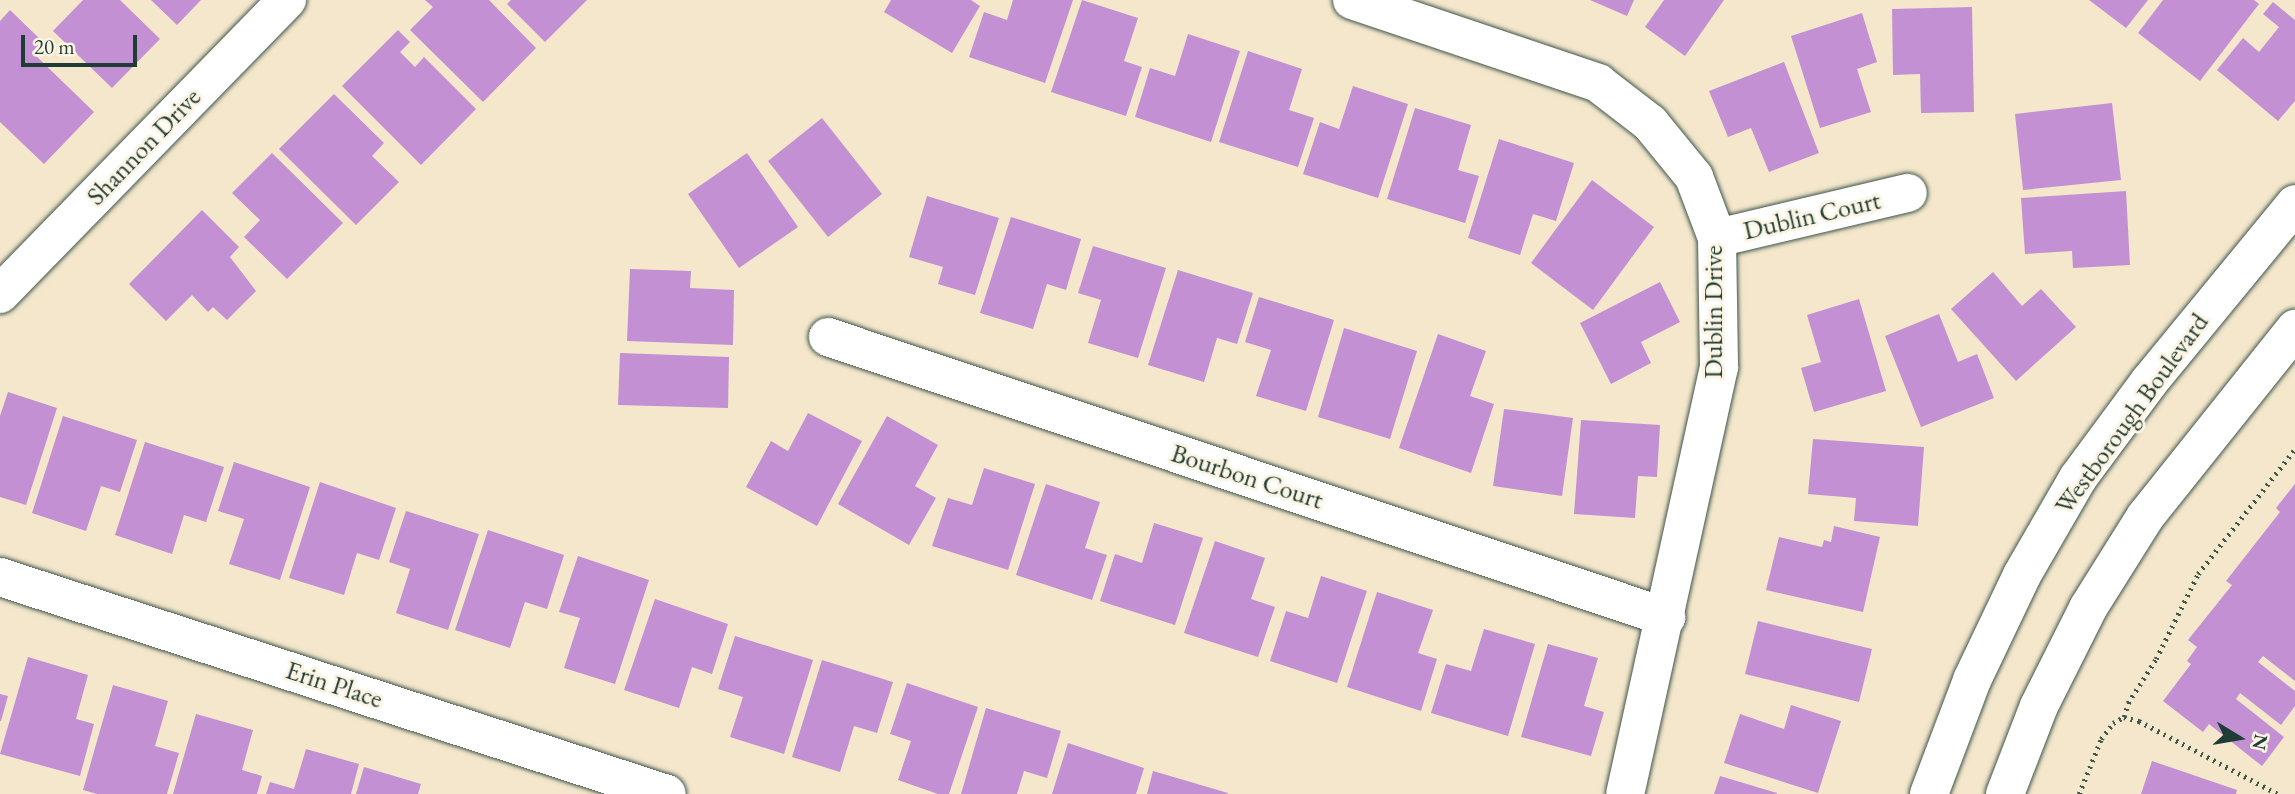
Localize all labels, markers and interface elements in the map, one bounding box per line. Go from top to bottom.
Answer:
scale bar [24,21,140,65]
text: 20 m [34,33,75,60]
street label: Shannon Drive [80,82,208,212]
street label: Dublin Court [1740,185,1884,247]
street label: Dublin Drive [1698,245,1730,379]
street label: Westborough Boulevard [2049,307,2215,521]
street label: Bourbon Court [1167,438,1327,516]
street label: Erin Place [282,655,386,715]
north arrow [2204,703,2274,773]
text: N [2246,732,2274,752]

